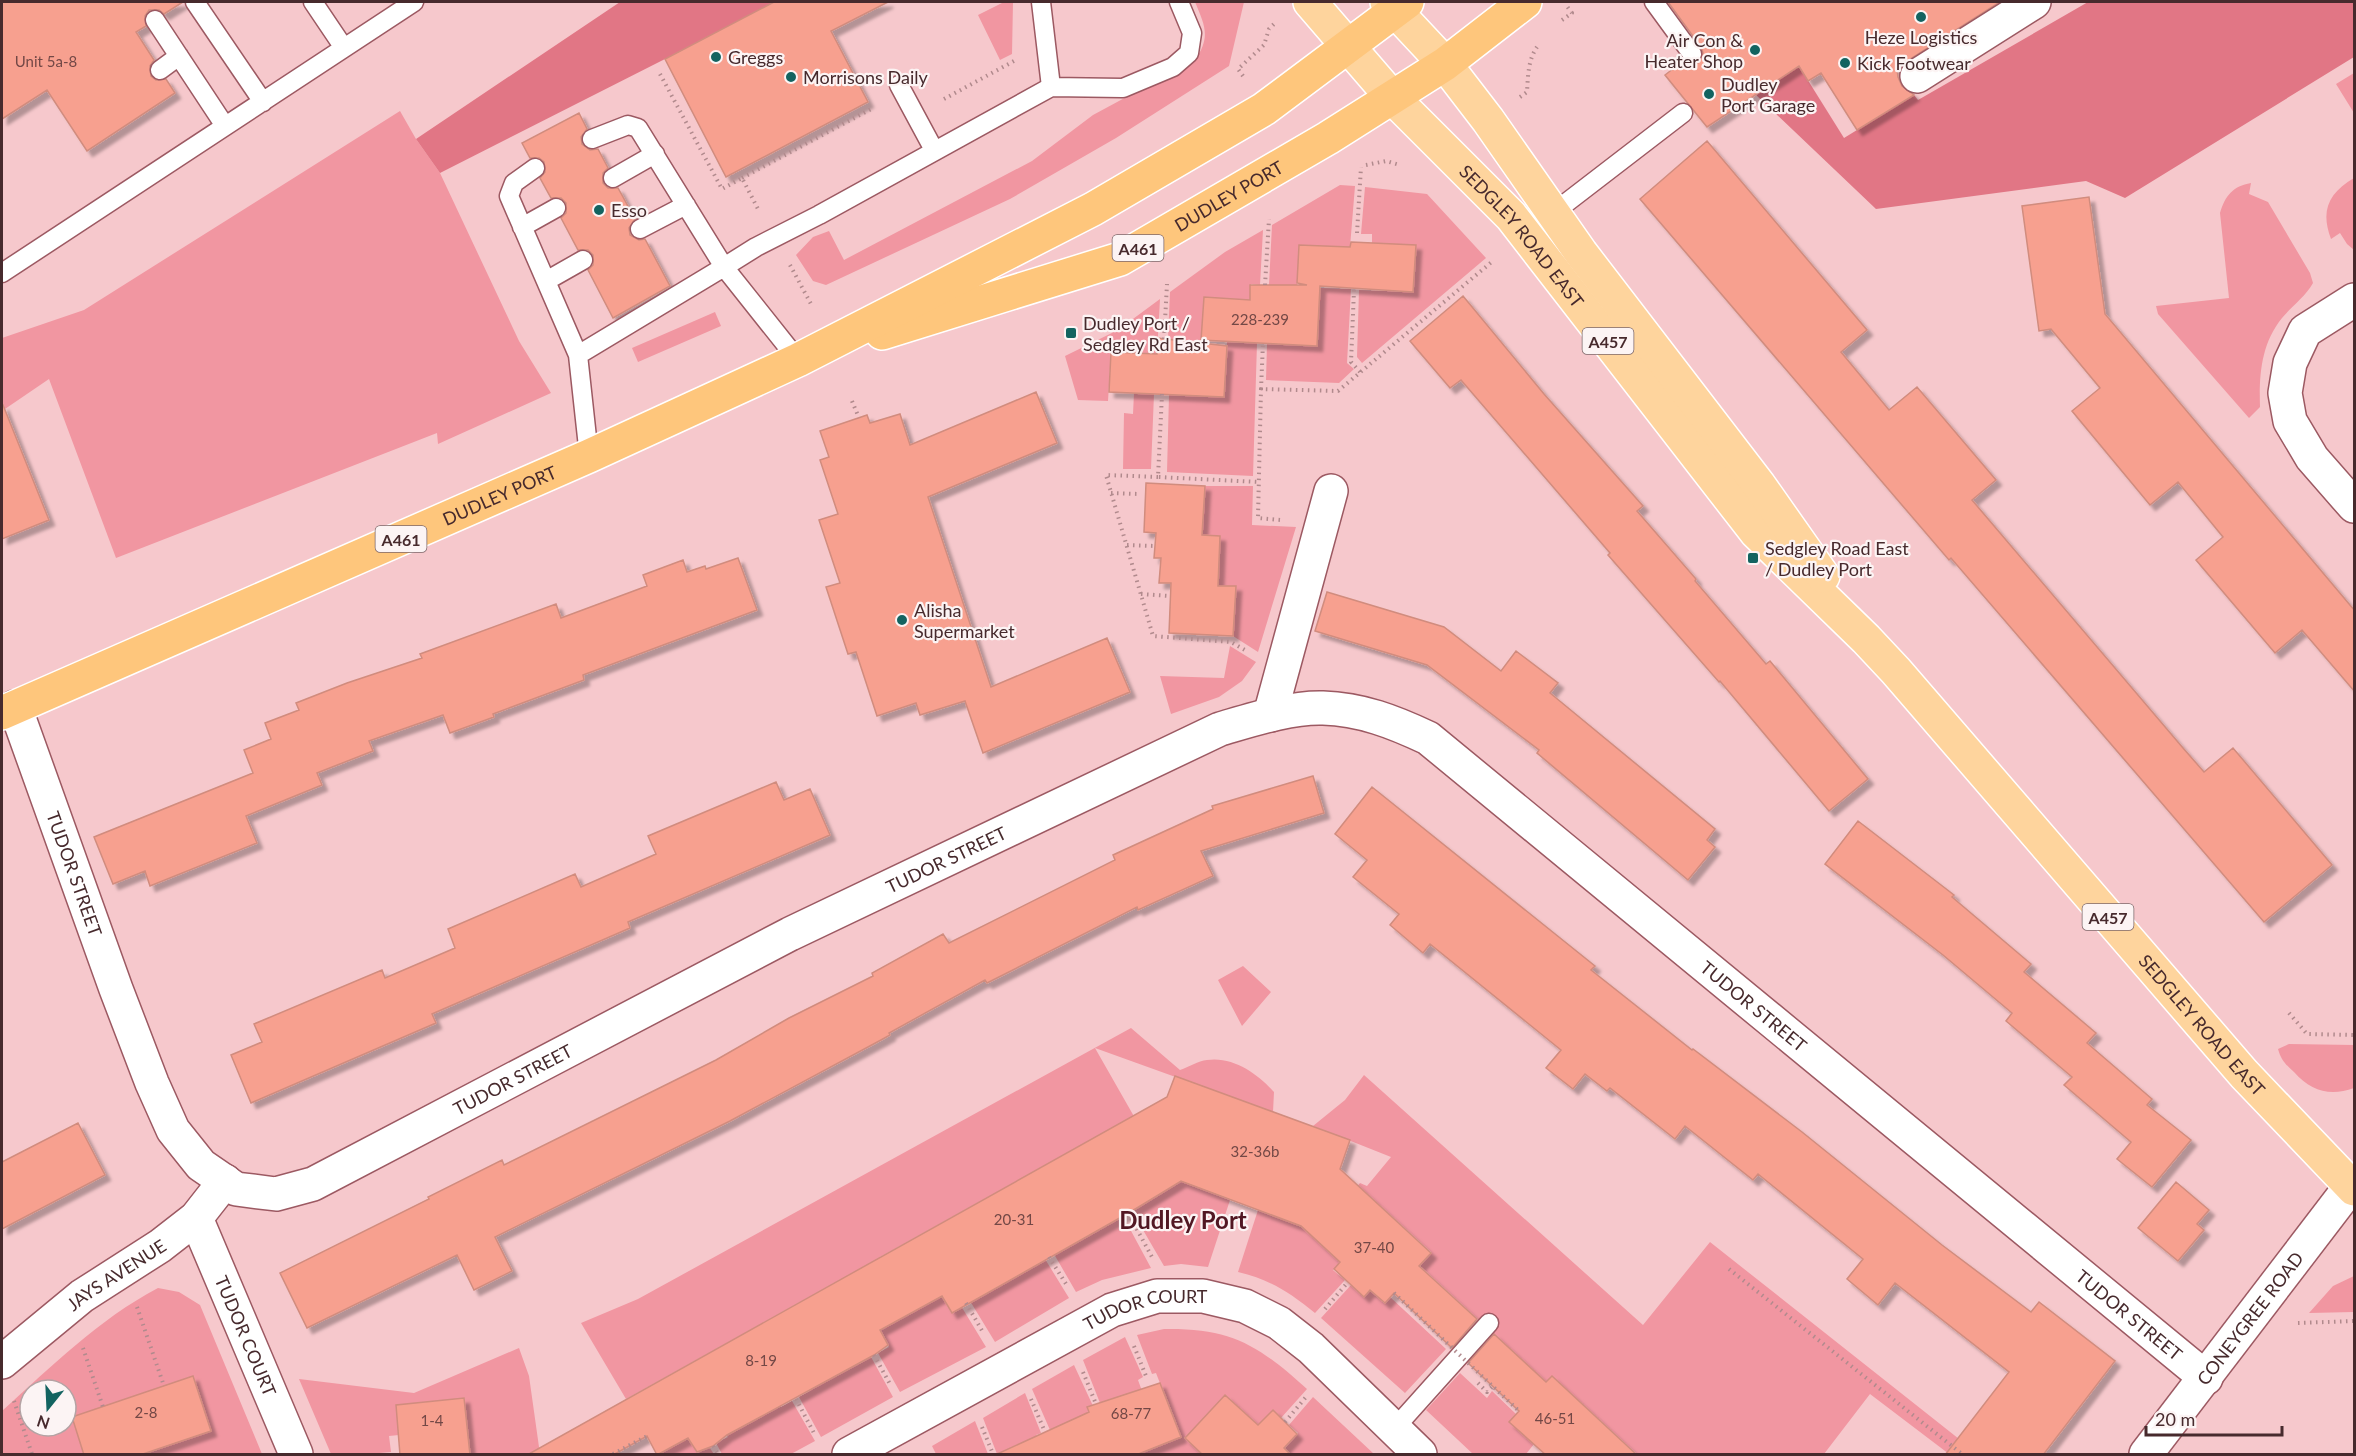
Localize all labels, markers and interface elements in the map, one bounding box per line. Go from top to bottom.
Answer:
marker: Heze Logistics [1914,10,1928,24]
place label: Heze Logistics [1865,26,1978,48]
place label: Air Con & Heater Shop [1645,29,1743,72]
marker: Air Con & Heater Shop [1748,43,1762,57]
place label: Greggs [728,46,783,68]
marker: Greggs [709,50,723,64]
house number: Unit 5a-8 [15,52,77,70]
place label: Kick Footwear [1857,52,1971,74]
marker: Kick Footwear [1838,56,1852,70]
place label: Morrisons Daily [803,66,928,88]
marker: Morrisons Daily [784,70,798,84]
place label: Dudley Port Garage [1721,73,1815,116]
marker: Dudley Port Garage [1702,87,1716,101]
street label: DUDLEY PORT [1170,155,1287,236]
street label: SEDGLEY ROAD EAST [1455,160,1589,312]
place label: Esso [611,199,647,221]
marker: Esso [592,203,606,217]
road number: A461 [1112,235,1164,261]
house number: 228-239 [1231,310,1289,328]
place label: Dudley Port / Sedgley Rd East [1083,312,1208,355]
marker: Dudley Port / Sedgley Rd East [1064,326,1078,340]
road number: A457 [1582,328,1634,354]
street label: DUDLEY PORT [439,460,560,530]
road number: A461 [376,526,426,552]
place label: Sedgley Road East / Dudley Port [1765,537,1909,580]
marker: Sedgley Road East / Dudley Port [1746,551,1760,565]
place label: Alisha Supermarket [914,599,1015,642]
marker: Alisha Supermarket [895,613,909,627]
street label: TUDOR STREET [42,808,107,939]
street label: TUDOR STREET [882,821,1010,898]
road number: A457 [2082,904,2134,930]
street label: SEDGLEY ROAD EAST [2135,950,2270,1101]
street label: TUDOR STREET [1696,956,1812,1056]
street label: TUDOR STREET [450,1039,576,1120]
house number: 32-36b [1231,1142,1279,1160]
district label: Dudley Port [1119,1205,1247,1234]
house number: 20-31 [994,1210,1034,1228]
street label: JAYS AVENUE [62,1234,170,1315]
house number: 37-40 [1354,1238,1394,1256]
street label: CONEYGREE ROAD [2192,1247,2308,1389]
street label: TUDOR STREET [2072,1265,2187,1365]
street label: TUDOR COURT [211,1272,281,1400]
street label: TUDOR COURT [1079,1285,1208,1335]
house number: 8-19 [745,1351,777,1369]
north arrow [18,1378,78,1438]
scale bar [2146,1399,2282,1437]
house number: 2-8 [135,1403,157,1421]
house number: 68-77 [1111,1404,1151,1422]
text: 20 m [2155,1408,2195,1430]
house number: 46-51 [1535,1409,1575,1427]
house number: 1-4 [421,1411,444,1429]
text: N [34,1412,52,1434]

